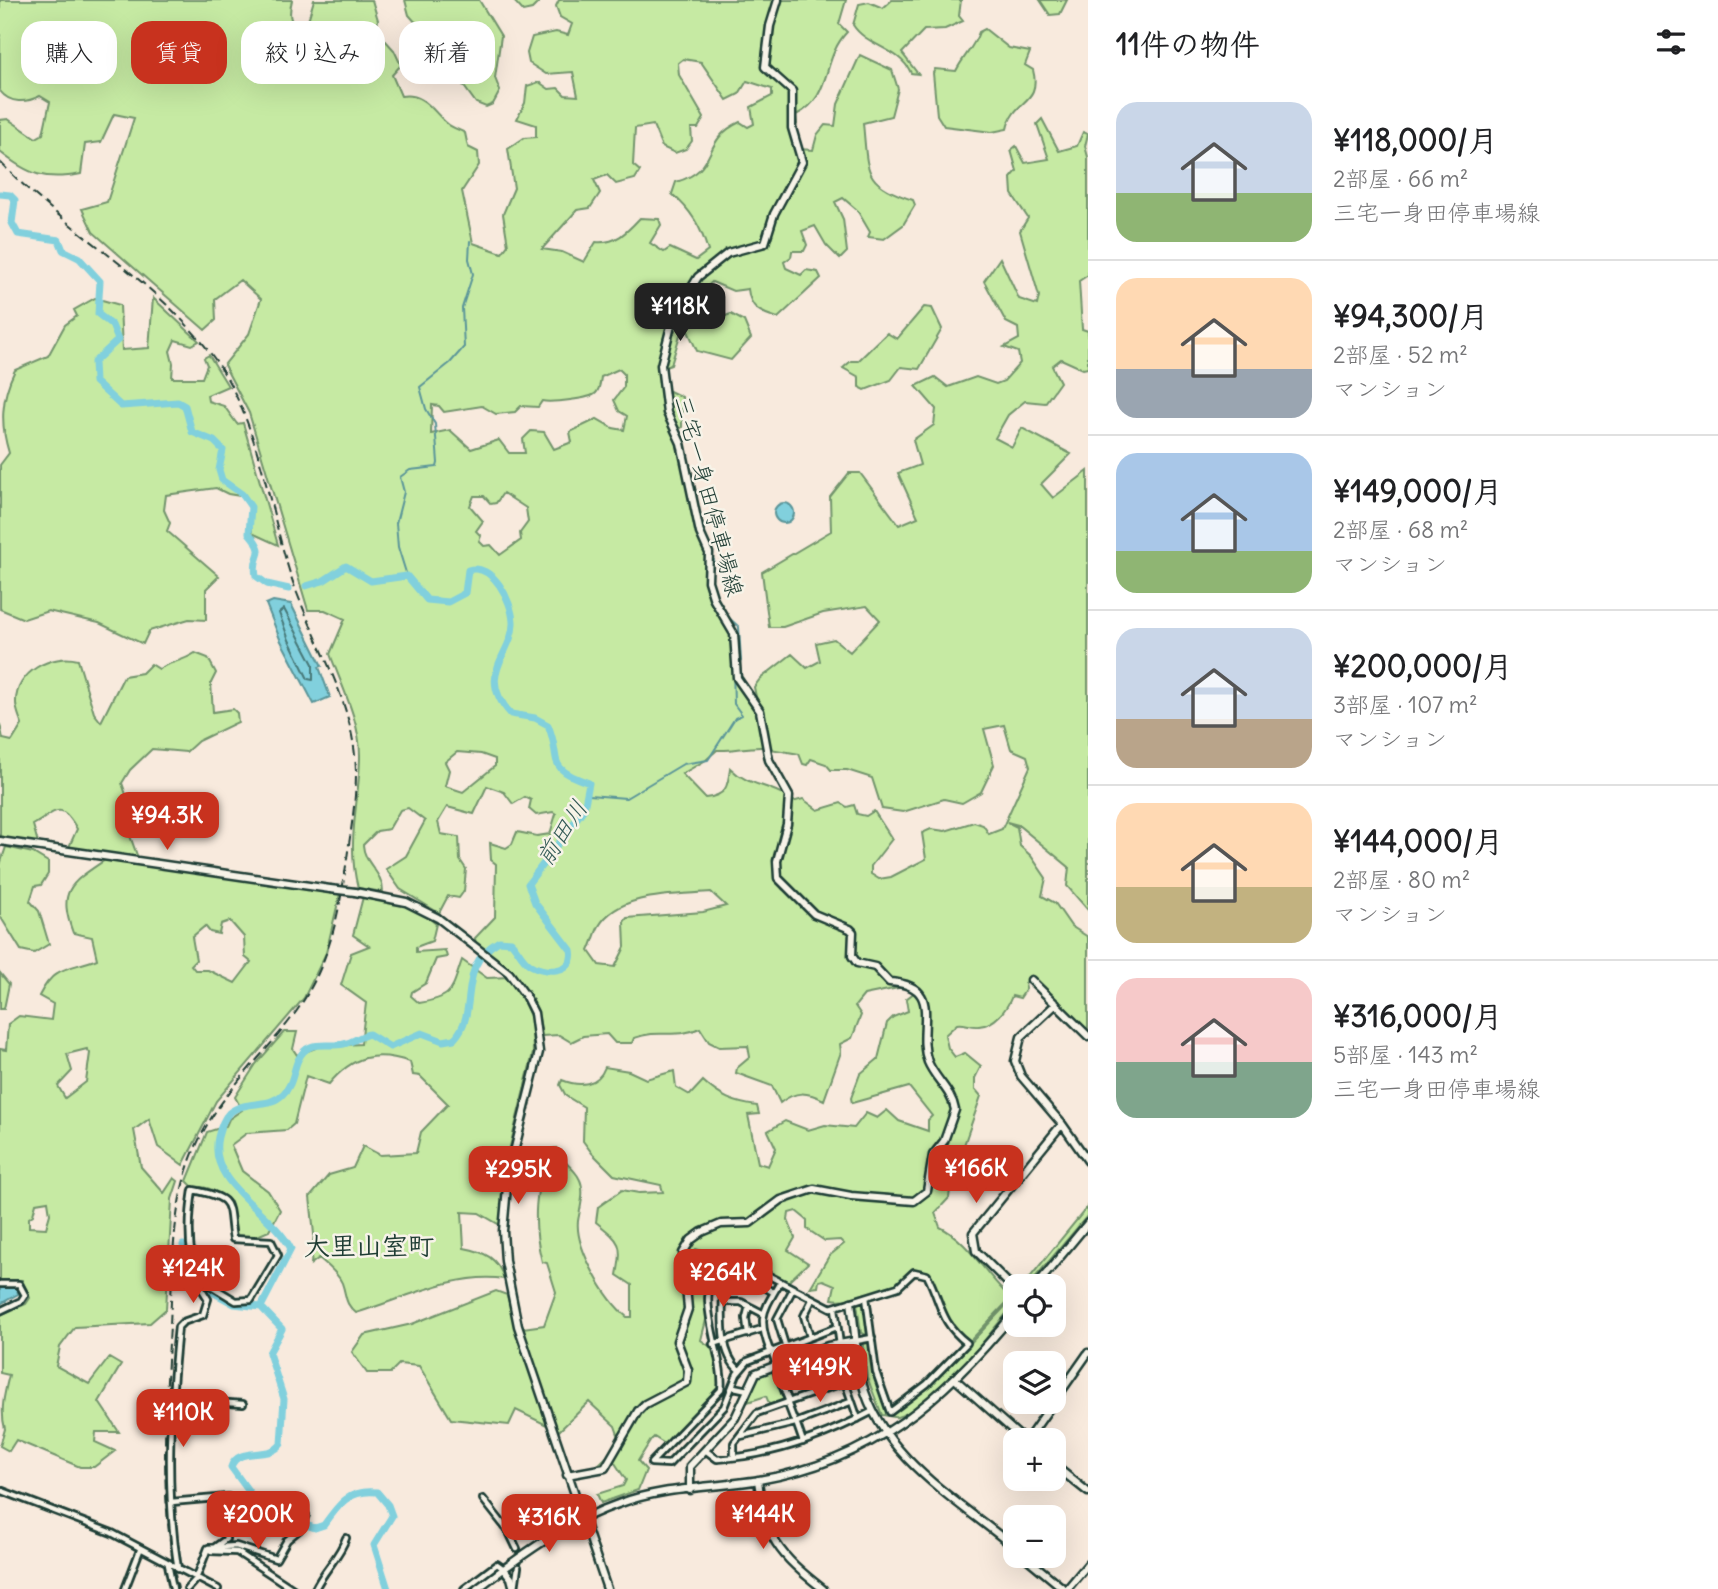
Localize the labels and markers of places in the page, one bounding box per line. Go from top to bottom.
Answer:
pin: ¥118K [631,284,729,343]
pin: ¥94.3K [110,792,224,852]
pin: ¥295K [469,1146,567,1206]
pin: ¥166K [927,1146,1025,1205]
pin: ¥124K [144,1246,242,1305]
pin: ¥264K [674,1250,772,1309]
pin: ¥149K [771,1344,869,1404]
pin: ¥110K [134,1390,232,1449]
pin: ¥200K [209,1492,307,1551]
pin: ¥144K [714,1492,812,1551]
pin: ¥316K [500,1494,598,1554]

